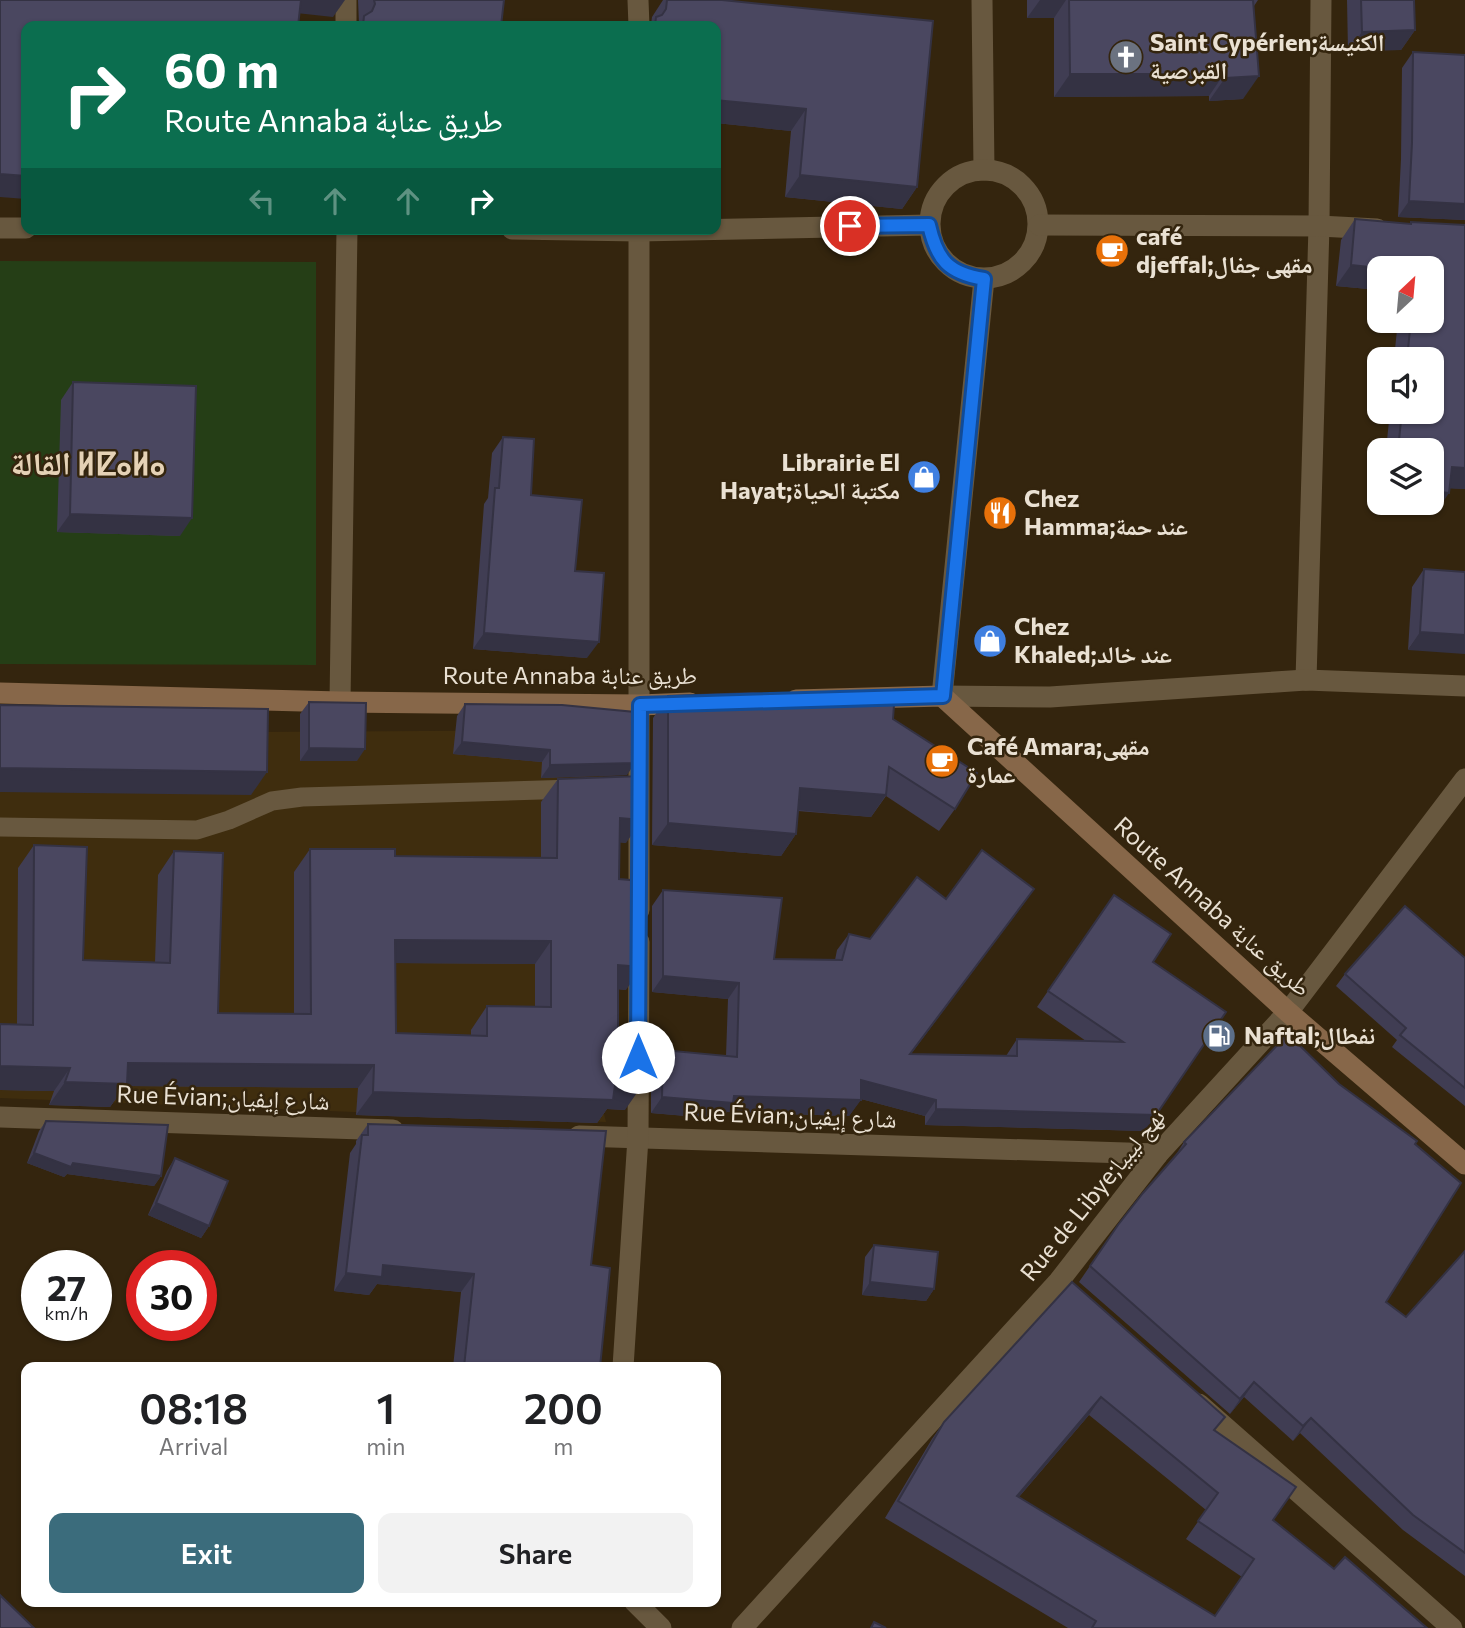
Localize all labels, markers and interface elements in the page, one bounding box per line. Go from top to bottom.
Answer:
place label: Saint Cypérien;الكنيسة القبرصية [1150,27,1385,85]
text: 60 m [164,38,279,98]
church icon: Saint Cypérien;الكنيسة القبرصية [1107,38,1145,76]
icon: right [49,49,140,140]
text: Route Annaba طريق عنابة [164,99,503,139]
icon: left [243,182,281,220]
icon: ahead [316,182,354,220]
icon: ahead [389,182,427,220]
icon: right [462,182,500,220]
pin [820,196,880,256]
icon: arrive [831,207,869,245]
place label: café djeffal;مقهى جفال [1136,221,1313,279]
cafe icon: café djeffal;مقهى جفال [1093,232,1131,270]
north arrow [1367,256,1444,332]
map controls [1367,256,1444,515]
button: sound [1367,347,1444,424]
button: layers [1367,438,1444,515]
district label: القالة ⵍⵇⴰⵍⴰ [11,442,165,482]
place label: Librairie El Hayat;مكتبة الحياة [720,447,900,505]
shop icon: Librairie El Hayat;مكتبة الحياة [905,458,943,496]
place label: Chez Hamma;عند حمة [1024,483,1188,540]
restaurant icon: Chez Hamma;عند حمة [981,494,1019,532]
place label: Chez Khaled;عند خالد [1014,611,1172,668]
shop icon: Chez Khaled;عند خالد [971,622,1009,660]
street label: Route Annaba طريق عنابة [443,660,697,690]
place label: Café Amara;مقهى عمارة [967,731,1150,788]
cafe icon: Café Amara;مقهى عمارة [923,742,961,780]
street label: Route Annaba طريق عنابة [1108,810,1317,1002]
fuel station icon: Naftal;نفطال [1200,1017,1238,1055]
position arrow [601,1020,675,1094]
place label: Naftal;نفطال [1244,1020,1375,1050]
street label: Rue Évian;شارع إيفيان [116,1078,330,1117]
street label: Rue Évian;شارع إيفيان [683,1096,897,1135]
street label: Rue de Libye;نهج ليبيا [1013,1102,1172,1287]
speed limit sign: 30 [126,1250,217,1341]
text: 27 [47,1265,86,1308]
text: km/h [45,1302,88,1324]
text: 08:18 [139,1381,248,1433]
text: 1 [377,1381,395,1433]
text: 200 [524,1381,603,1433]
text: Arrival [159,1432,228,1460]
text: min [366,1432,405,1460]
text: m [553,1432,573,1460]
button: Exit [49,1513,364,1593]
button: Share [378,1513,693,1593]

